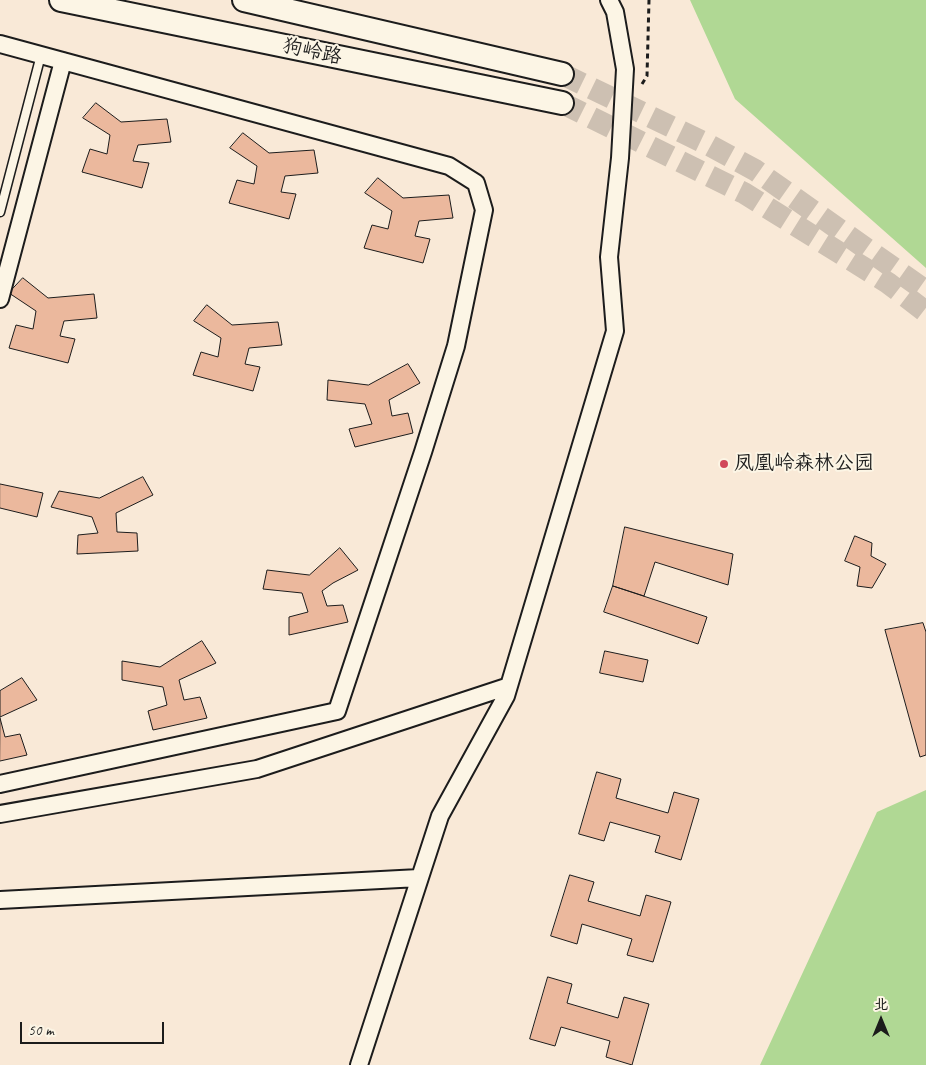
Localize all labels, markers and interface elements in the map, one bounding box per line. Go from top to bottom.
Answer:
street label: 狗岭路 [280,34,344,70]
place label: 凤凰岭森林公园 [734,452,874,476]
marker: 凤凰岭森林公园 [718,458,730,470]
north arrow [856,995,906,1045]
text: 北 [874,996,888,1013]
scale bar [22,1012,166,1044]
text: 50 m [28,1021,54,1040]

